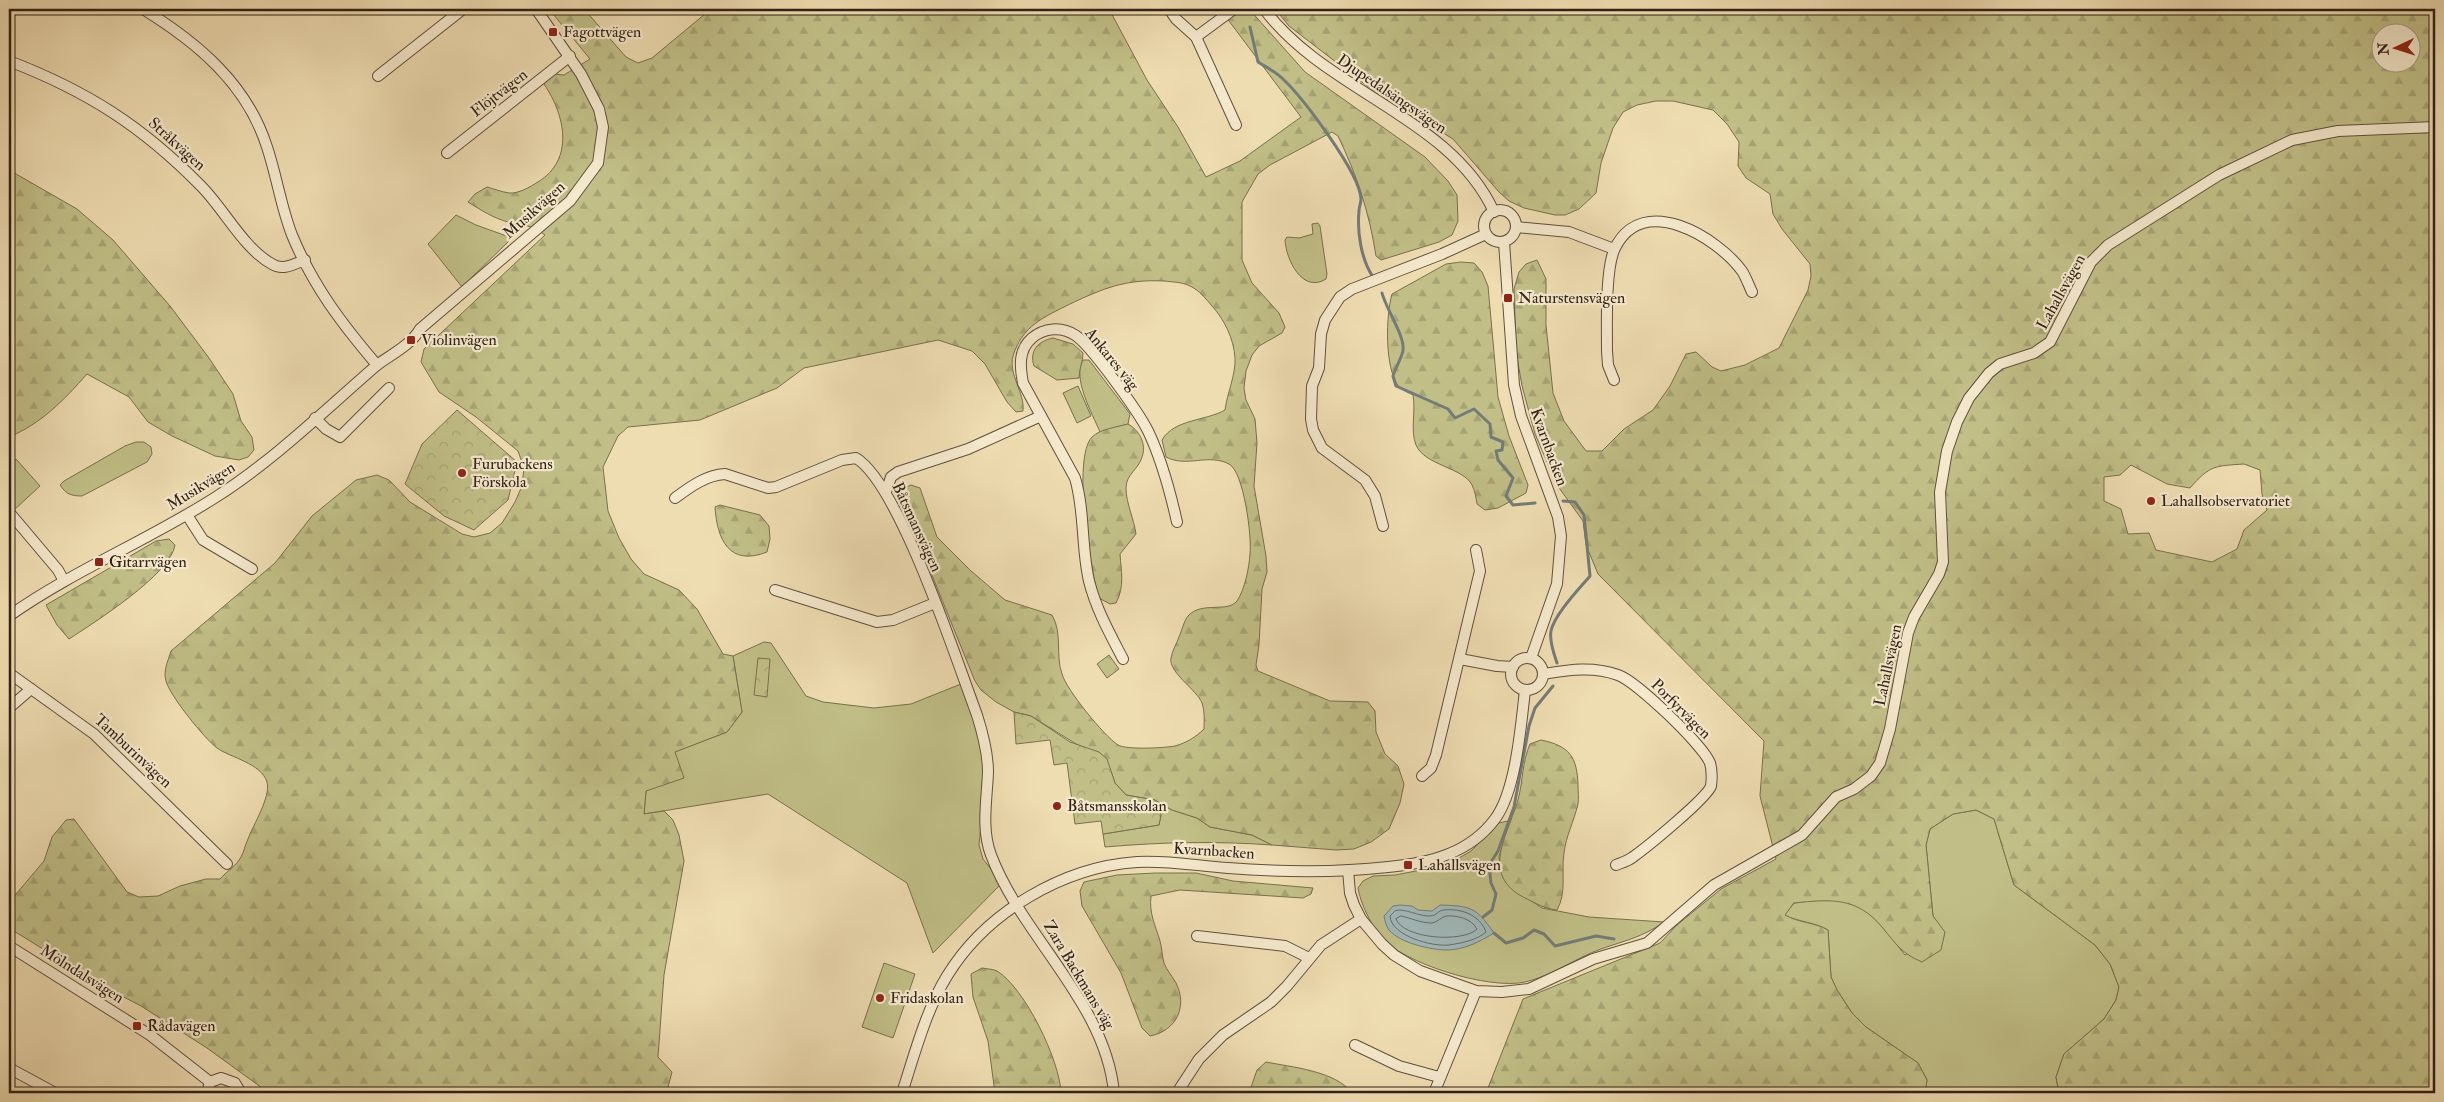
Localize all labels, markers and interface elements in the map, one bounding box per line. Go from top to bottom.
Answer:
place label: Fagottvägen [563,22,641,42]
north arrow [2372,22,2422,72]
marker: Fagottvägen [547,26,559,38]
text: N [2375,42,2393,57]
street label: Djupedalsängsvägen [1333,50,1451,139]
street label: Flöjtvägen [467,65,531,121]
street label: Stråkvägen [144,113,210,175]
street label: Musikvägen [499,177,569,243]
street label: Lahallsvägen [2032,251,2090,333]
place label: Naturstensvägen [1518,288,1625,308]
marker: Naturstensvägen [1502,292,1514,304]
street label: Ankares väg [1080,323,1144,395]
place label: Violinvägen [421,330,497,350]
marker: Violinvägen [405,334,417,346]
street label: Kvarnbacken [1526,405,1572,489]
place label: Furubackens Förskola [472,454,553,492]
street label: Musikvägen [163,457,239,515]
marker: Furubackens Förskola [456,467,468,479]
street label: Båtsmansvägen [888,479,946,575]
place label: Lahallsobservatoriet [2161,491,2290,511]
marker: Lahallsobservatoriet [2145,495,2157,507]
place label: Gitarrvägen [109,552,187,572]
marker: Gitarrvägen [93,556,105,568]
street label: Lahallsvägen [1870,622,1906,708]
street label: Porfyrvägen [1647,675,1715,743]
street label: Tamburinvägen [90,710,176,792]
place label: Båtsmansskolan [1067,796,1167,816]
marker: Båtsmansskolan [1051,800,1063,812]
street label: Kvarnbacken [1173,838,1255,864]
place label: Lahallsvägen [1418,855,1501,875]
marker: Lahallsvägen [1402,859,1414,871]
street label: Zara Backmans väg [1039,917,1120,1034]
street label: Mölndalsvägen [36,940,128,1008]
place label: Fridaskolan [890,988,964,1008]
marker: Fridaskolan [874,992,886,1004]
place label: Rådavägen [147,1016,215,1036]
marker: Rådavägen [131,1020,143,1032]

